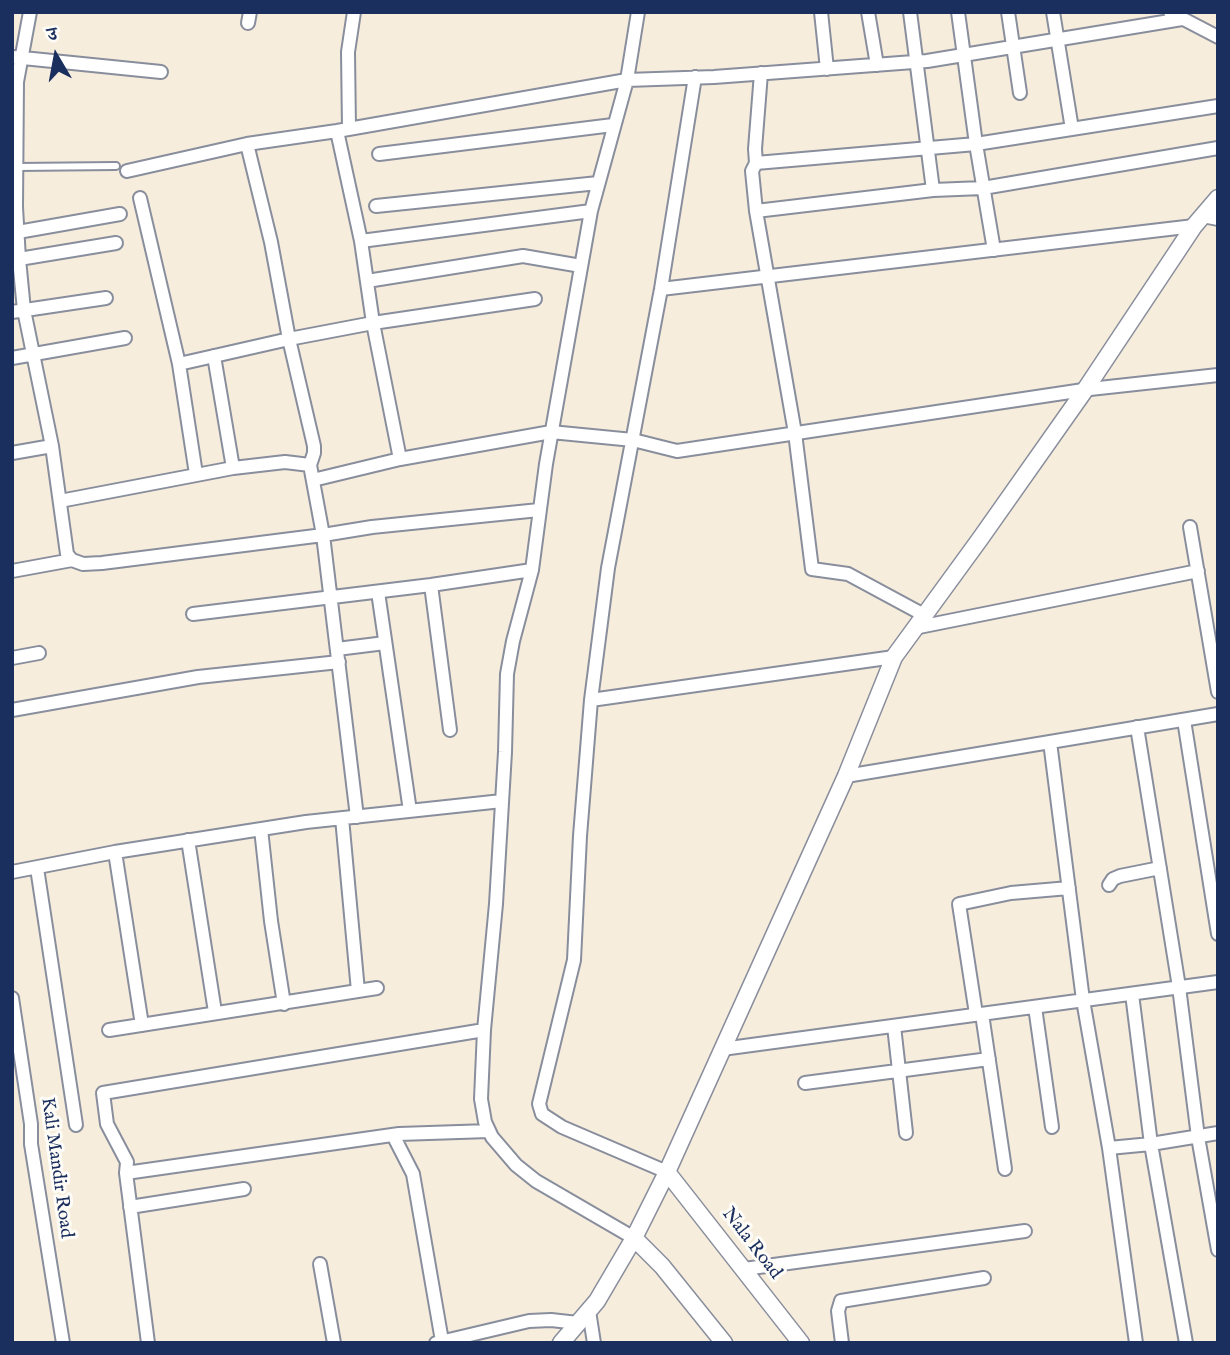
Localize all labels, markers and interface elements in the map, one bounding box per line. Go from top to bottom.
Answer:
north arrow [21,21,91,91]
text: उ [45,23,59,48]
street label: Kali Mandir Road [35,1096,77,1240]
street label: Nala Road [716,1204,786,1284]

